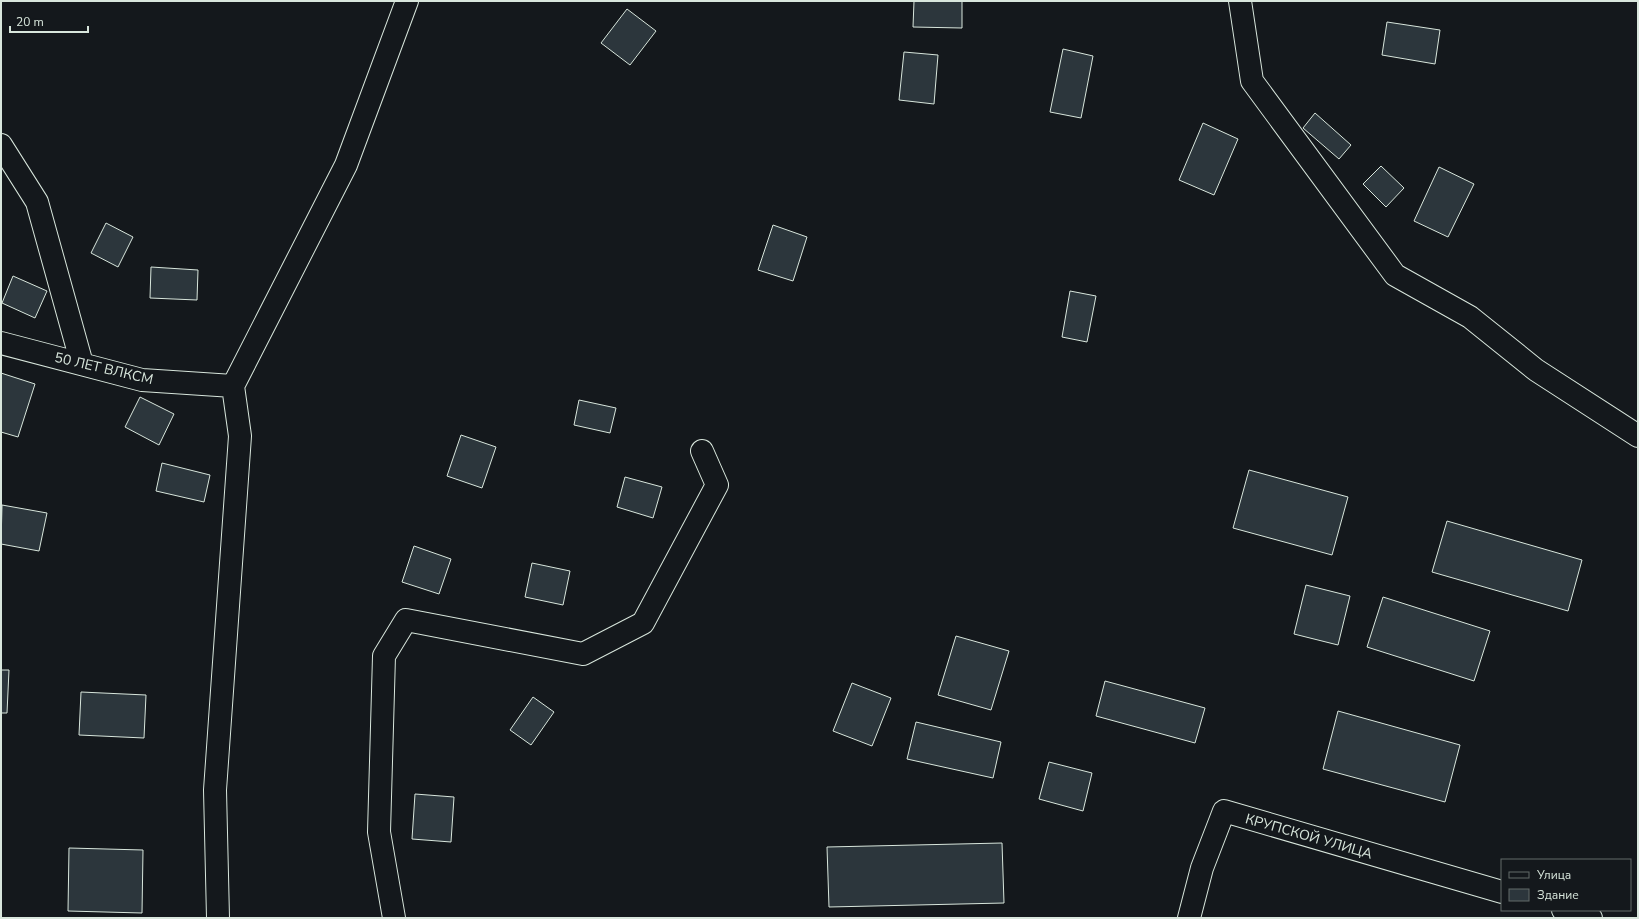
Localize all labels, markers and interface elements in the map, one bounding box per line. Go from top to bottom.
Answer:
scale bar [10,8,88,34]
text: 20 m [16,14,44,30]
street label: 50 ЛЕТ ВЛКСМ [53,348,155,389]
street label: КРУПСКОЙ УЛИЦА [1243,809,1375,864]
legend [1501,859,1631,911]
text: Улица [1536,867,1571,883]
text: Здание [1537,887,1579,903]

